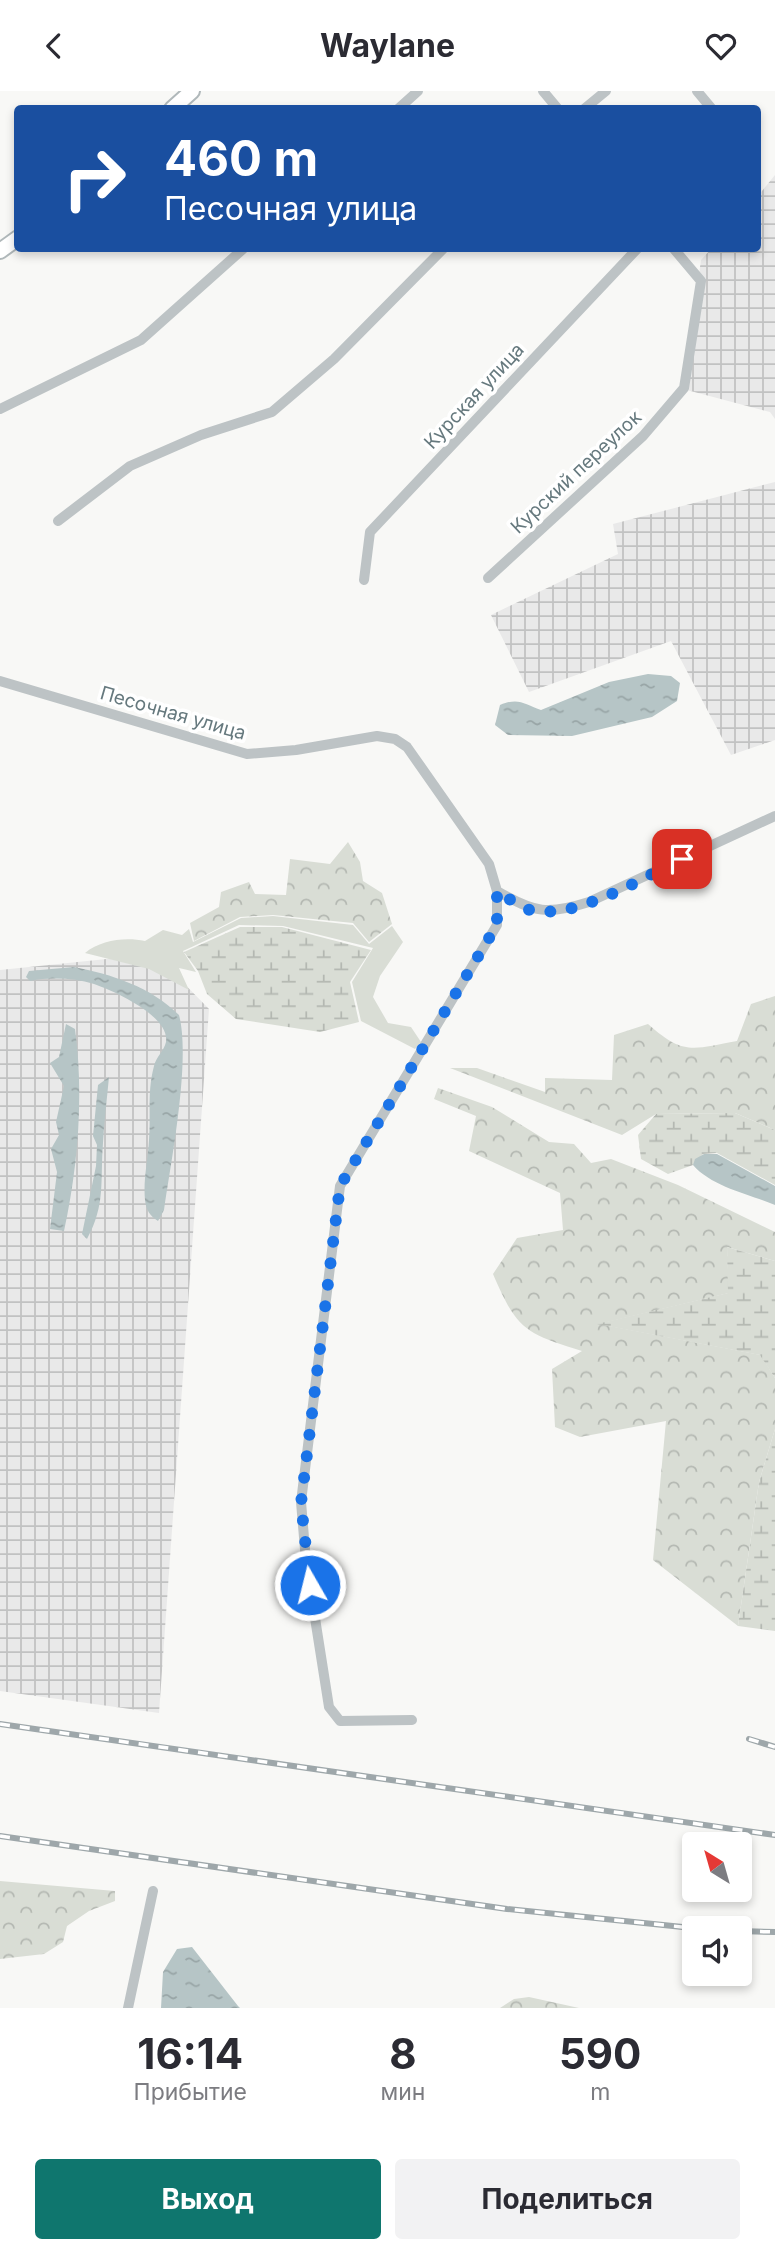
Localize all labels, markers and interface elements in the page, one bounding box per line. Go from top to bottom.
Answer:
text: Waylane [320,26,455,65]
icon: back [35,27,73,65]
icon: heart [702,27,740,65]
text: 460 m [164,129,318,188]
icon: right [49,133,140,224]
text: Песочная улица [164,189,417,228]
street label: Курская улица [419,338,529,454]
street label: Курский переулок [506,405,647,538]
street label: Песочная улица [98,681,248,745]
pin [652,829,712,889]
icon: arrive [663,840,701,878]
position arrow [273,1548,347,1622]
north arrow [682,1832,752,1902]
map controls [682,1832,752,1986]
button: sound [682,1916,752,1986]
text: 16:14 [137,2028,243,2079]
text: 8 [389,2028,417,2079]
text: 590 [559,2028,641,2079]
text: Прибытие [134,2078,247,2106]
text: мин [381,2078,425,2106]
text: m [590,2078,610,2106]
button: Выход [35,2159,381,2239]
button: Поделиться [395,2159,740,2239]

